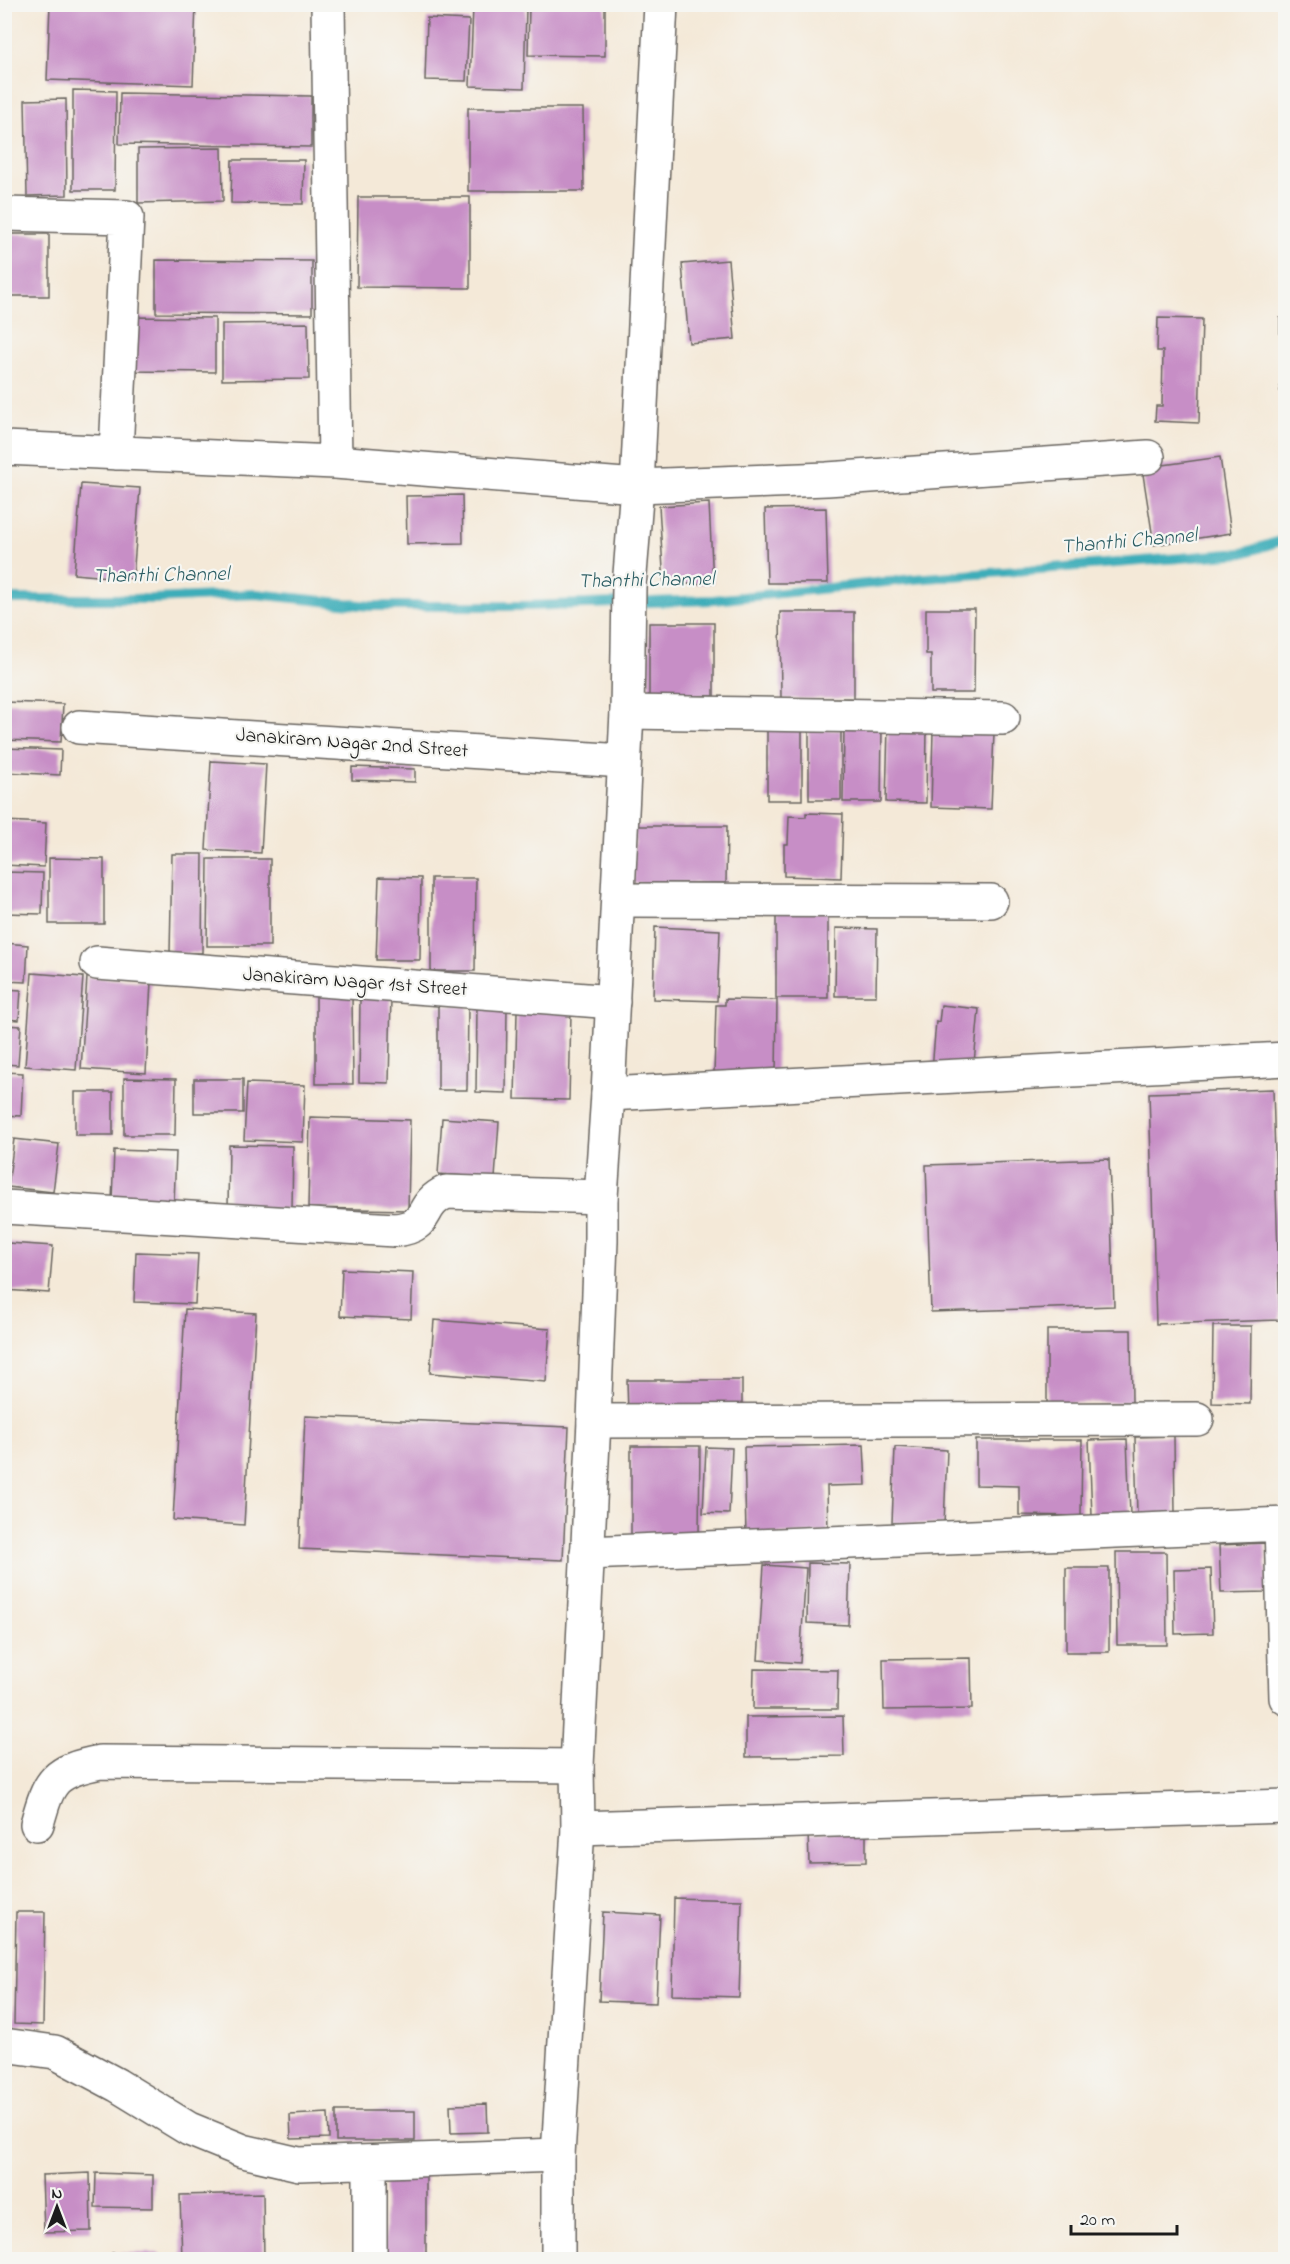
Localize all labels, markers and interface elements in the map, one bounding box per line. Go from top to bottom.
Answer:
water label: Thanthi Channel [1060,521,1201,563]
water label: Thanthi Channel [93,560,232,592]
water label: Thanthi Channel [578,565,717,597]
street label: Janakiram Nagar 2nd Street [235,721,469,768]
street label: Janakiram Nagar 1st Street [242,961,469,1006]
north arrow [27,2177,87,2237]
text: N [52,2182,63,2206]
scale bar [1071,2198,1178,2236]
text: 20 m [1080,2208,1115,2234]

